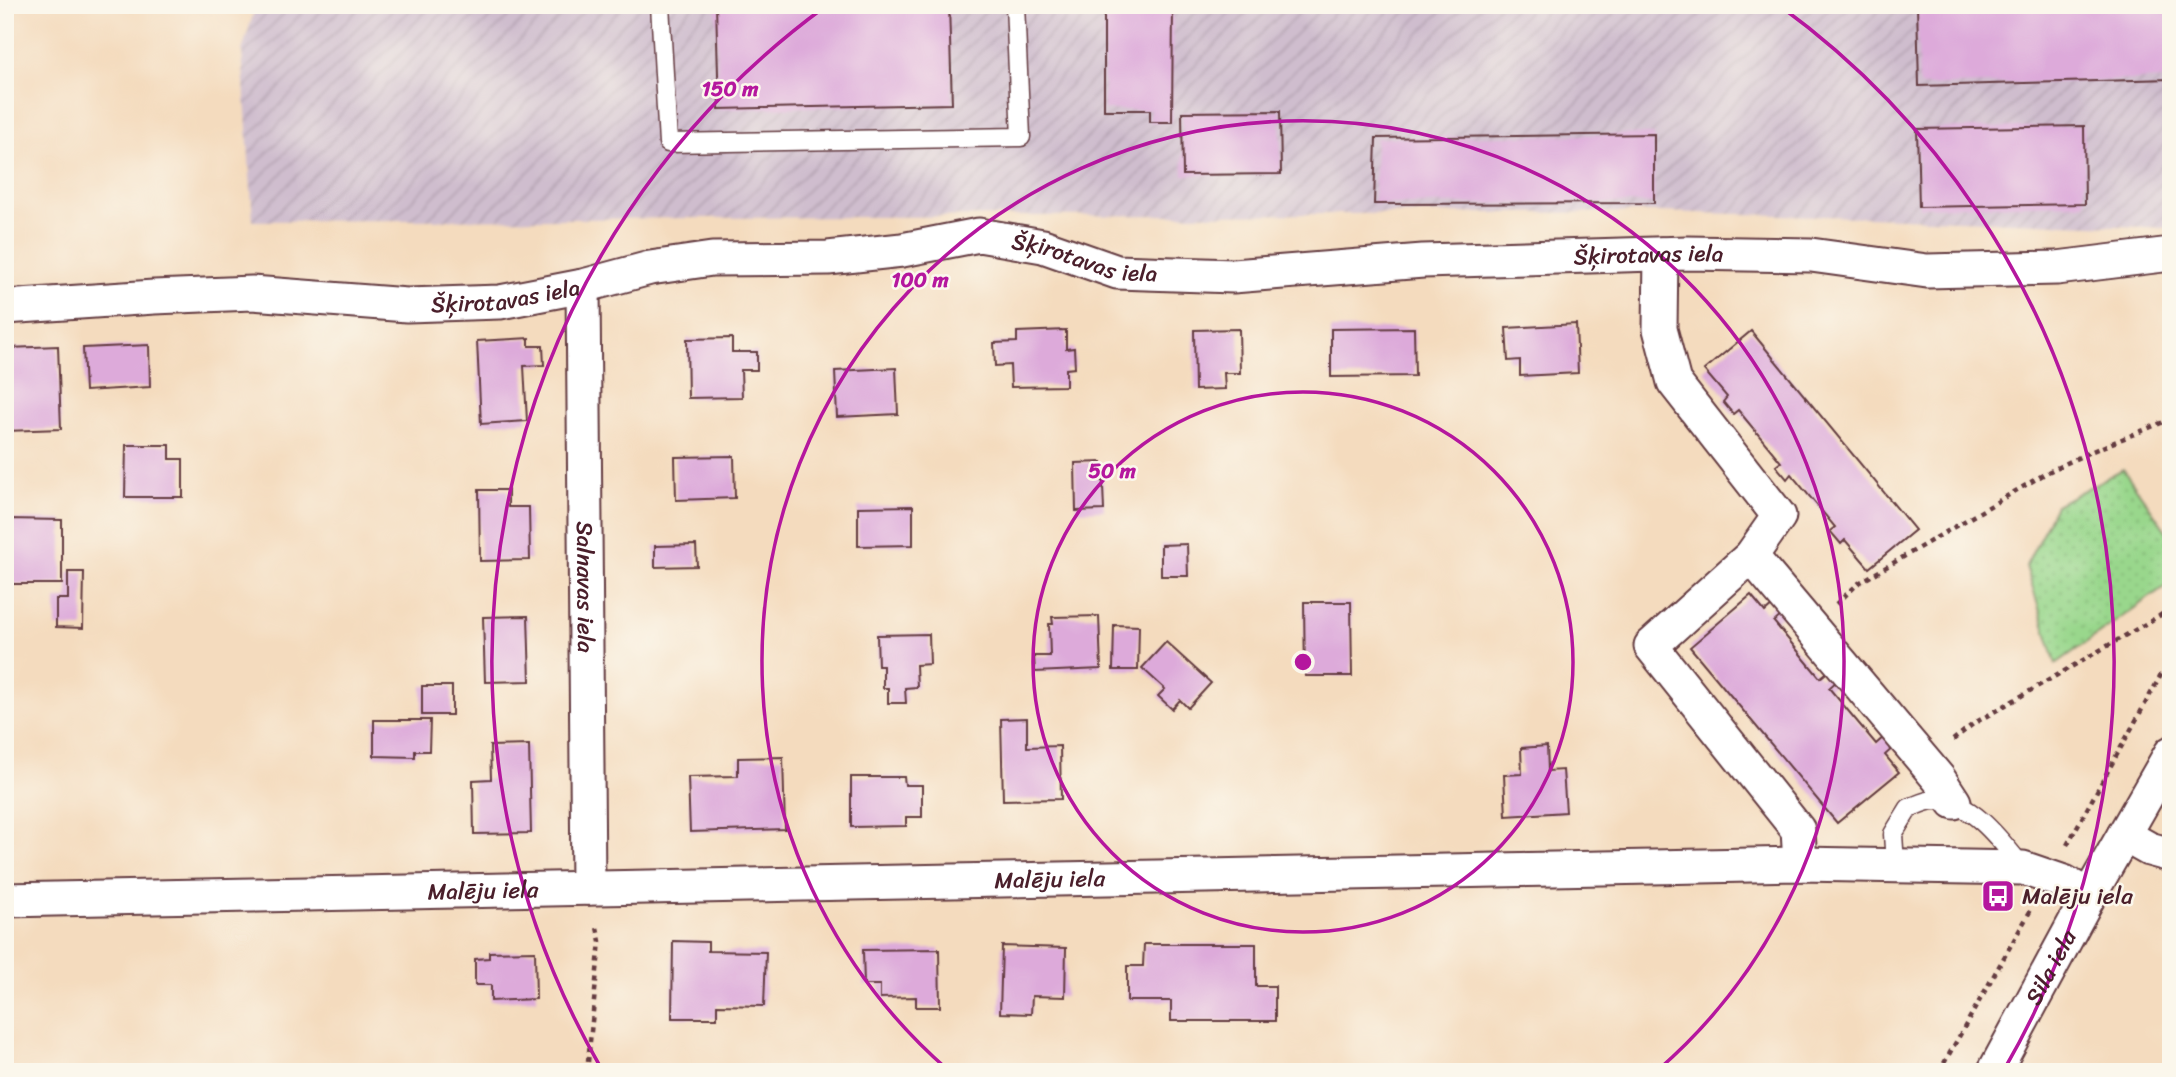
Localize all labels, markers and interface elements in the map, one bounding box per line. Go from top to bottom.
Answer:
text: 150 m [702,70,759,108]
street label: Šķirotavas iela [1009,220,1158,294]
street label: Šķirotavas iela [1573,232,1724,277]
text: 100 m [891,261,949,299]
street label: Šķirotavas iela [430,267,584,325]
text: 50 m [1088,452,1137,490]
street label: Salnavas iela [564,521,607,653]
centre of rings [1291,650,1315,674]
street label: Malēju iela [994,857,1106,901]
street label: Malēju iela [427,869,539,912]
place label: Malēju iela [2022,876,2133,917]
bus stop icon: Malēju iela [1979,877,2017,915]
street label: Sila iela [2013,921,2088,1013]

